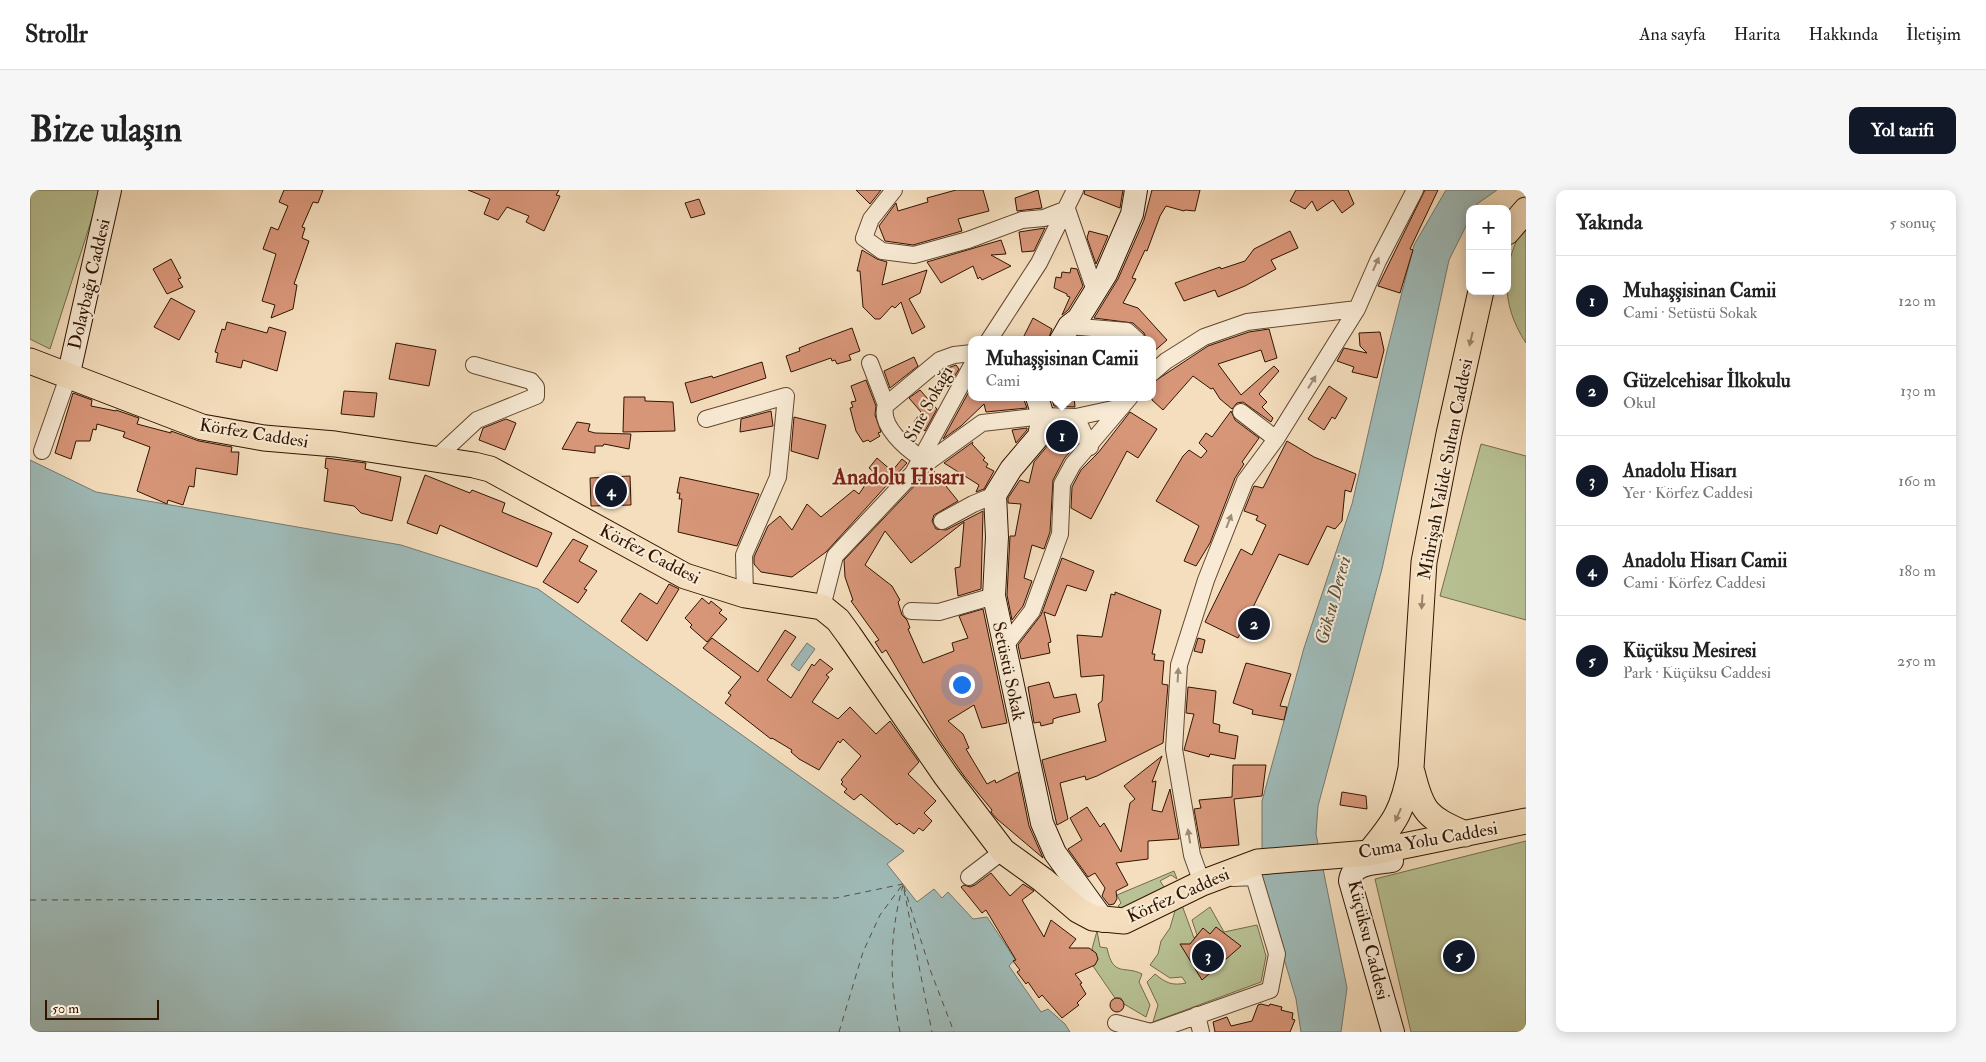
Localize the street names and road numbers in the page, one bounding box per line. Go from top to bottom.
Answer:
street label: Dolaybağı Caddesi [63,216,116,352]
street label: Mihrişah Valide Sultan Caddesi [1413,356,1478,582]
street label: Sine Sokağı [899,362,958,447]
street label: Körfez Caddesi [198,414,310,453]
street label: Körfez Caddesi [595,519,704,590]
street label: Setüstü Sokak [987,619,1030,723]
street label: Cuma Yolu Caddesi [1357,817,1500,864]
street label: Körfez Caddesi [1123,862,1233,928]
street label: Küçüksu Caddesi [1343,878,1395,1003]

